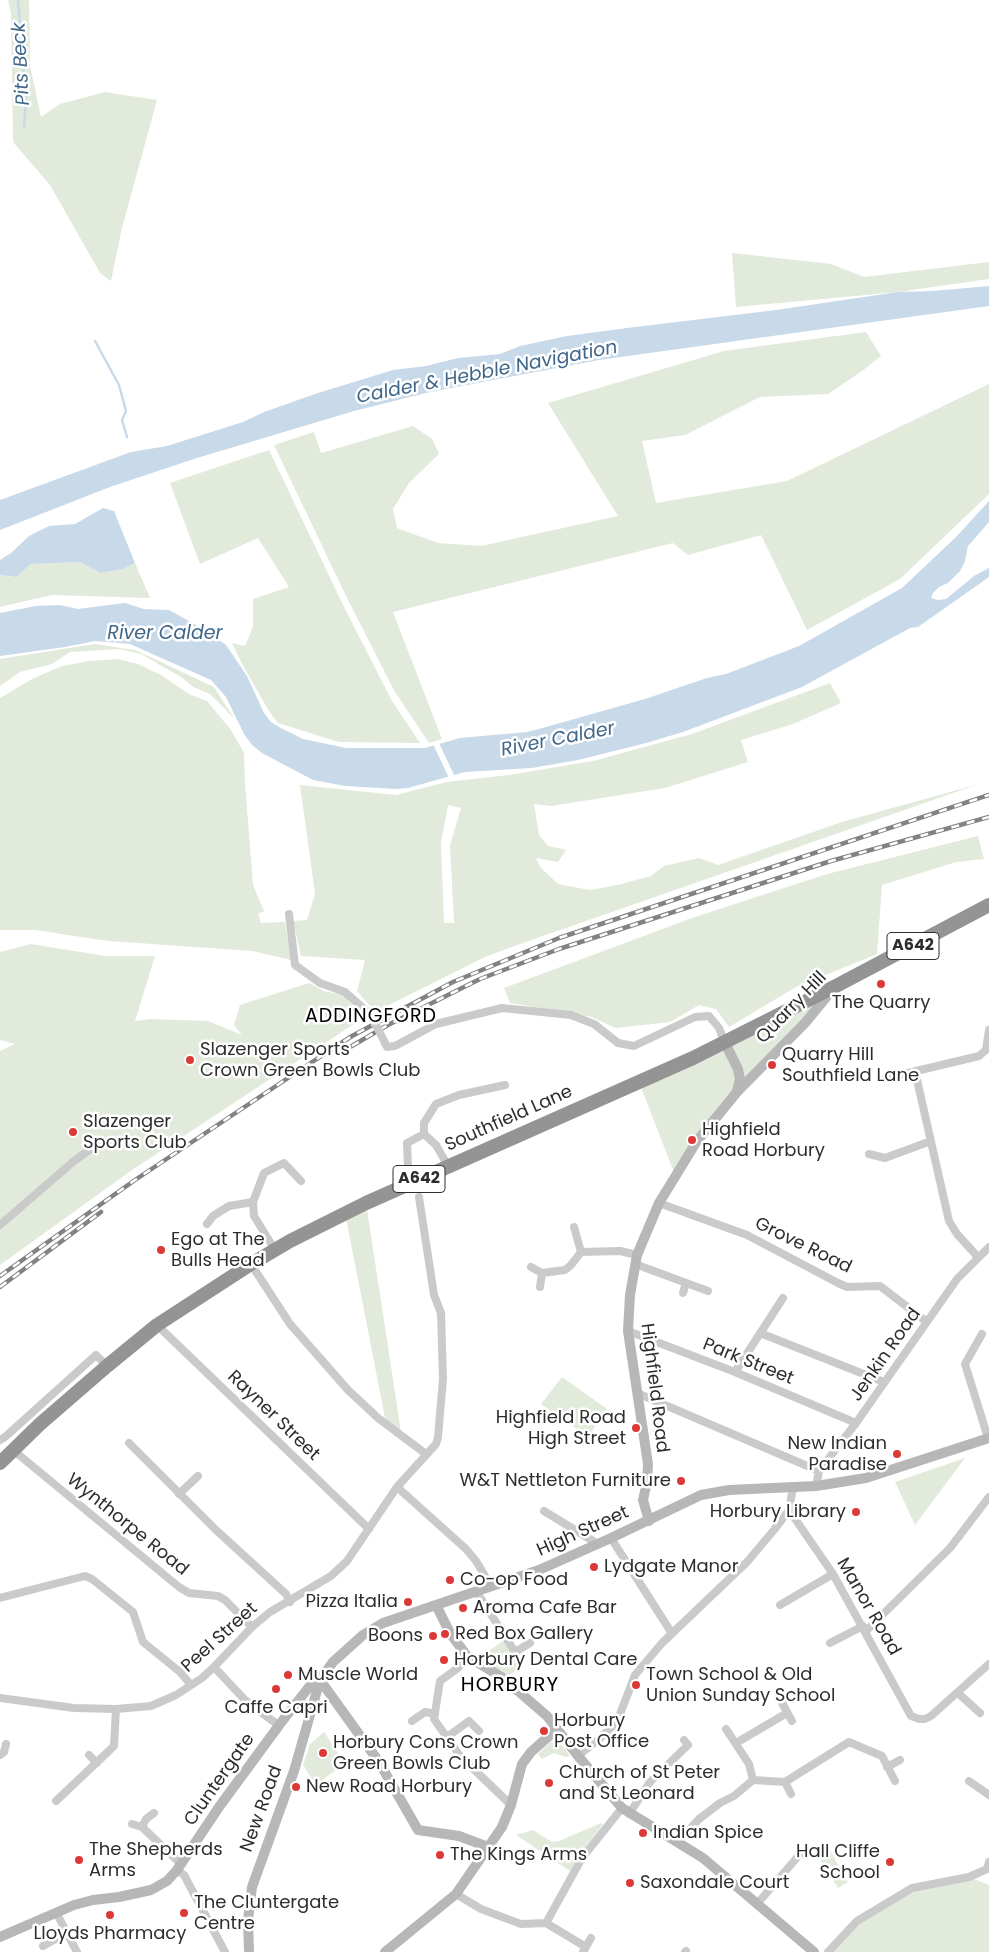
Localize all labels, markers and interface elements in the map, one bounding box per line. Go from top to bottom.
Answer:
water label: Pits Beck [8,22,36,106]
water label: Calder & Hebble Navigation [355,336,619,410]
water label: River Calder [107,623,223,645]
water label: River Calder [499,718,617,762]
road number: A642 [887,932,939,959]
street label: Quarry Hill [752,967,832,1049]
marker: The Quarry [875,978,887,990]
place label: The Quarry [832,992,930,1014]
district label: ADDINGFORD [304,1006,438,1028]
place label: Slazenger Sports Crown Green Bowls Club [200,1039,421,1082]
place label: Quarry Hill Southfield Lane [782,1044,919,1086]
marker: Slazenger Sports Crown Green Bowls Club [184,1054,196,1066]
marker: Quarry Hill Southfield Lane [766,1059,778,1071]
street label: Southfield Lane [442,1081,576,1157]
place label: Slazenger Sports Club [83,1111,187,1154]
place label: Highfield Road Horbury [702,1119,825,1162]
marker: Slazenger Sports Club [67,1126,79,1138]
marker: Highfield Road Horbury [686,1134,698,1146]
road number: A642 [393,1166,445,1192]
street label: Grove Road [751,1213,855,1279]
place label: Ego at The Bulls Head [171,1229,265,1272]
marker: Ego at The Bulls Head [155,1244,167,1256]
street label: Jenkin Road [846,1304,926,1406]
street label: Highfield Road [635,1322,673,1454]
street label: Park Street [699,1334,797,1390]
street label: Rayner Street [222,1366,324,1466]
place label: Highfield Road High Street [496,1407,626,1450]
marker: Highfield Road High Street [630,1422,642,1434]
place label: New Indian Paradise [787,1433,887,1476]
marker: New Indian Paradise [891,1448,903,1460]
street label: Wynthorpe Road [62,1469,192,1581]
place label: W&T Nettleton Furniture [459,1470,671,1492]
marker: W&T Nettleton Furniture [675,1475,687,1487]
place label: Horbury Library [710,1501,846,1523]
street label: High Street [534,1502,632,1562]
marker: Horbury Library [850,1506,862,1518]
street label: Manor Road [831,1554,905,1660]
place label: Lydgate Manor [604,1556,738,1578]
marker: Lydgate Manor [588,1561,600,1573]
place label: Co-op Food [460,1569,568,1591]
marker: Co-op Food [444,1574,456,1586]
place label: Pizza Italia [306,1591,398,1613]
marker: Pizza Italia [402,1596,414,1608]
place label: Aroma Cafe Bar [473,1597,617,1619]
street label: Peel Street [178,1598,262,1678]
marker: Aroma Cafe Bar [457,1602,469,1614]
place label: Red Box Gallery [455,1623,593,1645]
place label: Boons [368,1625,423,1647]
marker: Red Box Gallery [439,1628,451,1640]
marker: Boons [427,1630,439,1642]
place label: Horbury Dental Care [454,1649,637,1671]
marker: Horbury Dental Care [438,1654,450,1666]
place label: Muscle World [298,1664,418,1686]
place label: Town School & Old Union Sunday School [646,1664,835,1706]
marker: Muscle World [282,1669,294,1681]
district label: HORBURY [460,1674,560,1698]
marker: Town School & Old Union Sunday School [630,1679,642,1691]
marker: Caffe Capri [270,1683,282,1695]
place label: Caffe Capri [224,1697,328,1719]
place label: Horbury Post Office [554,1710,649,1752]
marker: Horbury Post Office [538,1725,550,1737]
street label: Cluntergate [180,1730,260,1830]
place label: Horbury Cons Crown Green Bowls Club [333,1732,519,1775]
marker: Horbury Cons Crown Green Bowls Club [317,1747,329,1759]
place label: Church of St Peter and St Leonard [559,1762,720,1805]
street label: New Road [236,1763,288,1855]
place label: New Road Horbury [306,1776,472,1798]
marker: Church of St Peter and St Leonard [543,1777,555,1789]
marker: New Road Horbury [290,1781,302,1793]
place label: Indian Spice [653,1822,763,1844]
marker: Indian Spice [637,1827,649,1839]
place label: The Shepherds Arms [89,1839,223,1882]
place label: Hall Cliffe School [796,1841,880,1884]
place label: The Kings Arms [450,1844,587,1866]
marker: The Kings Arms [434,1849,446,1861]
marker: The Shepherds Arms [73,1854,85,1866]
marker: Hall Cliffe School [884,1856,896,1868]
place label: Saxondale Court [640,1872,789,1894]
marker: Saxondale Court [624,1877,636,1889]
place label: The Cluntergate Centre [194,1892,339,1935]
marker: The Cluntergate Centre [178,1907,190,1919]
marker: Lloyds Pharmacy [104,1909,116,1921]
place label: Lloyds Pharmacy [34,1923,186,1945]

